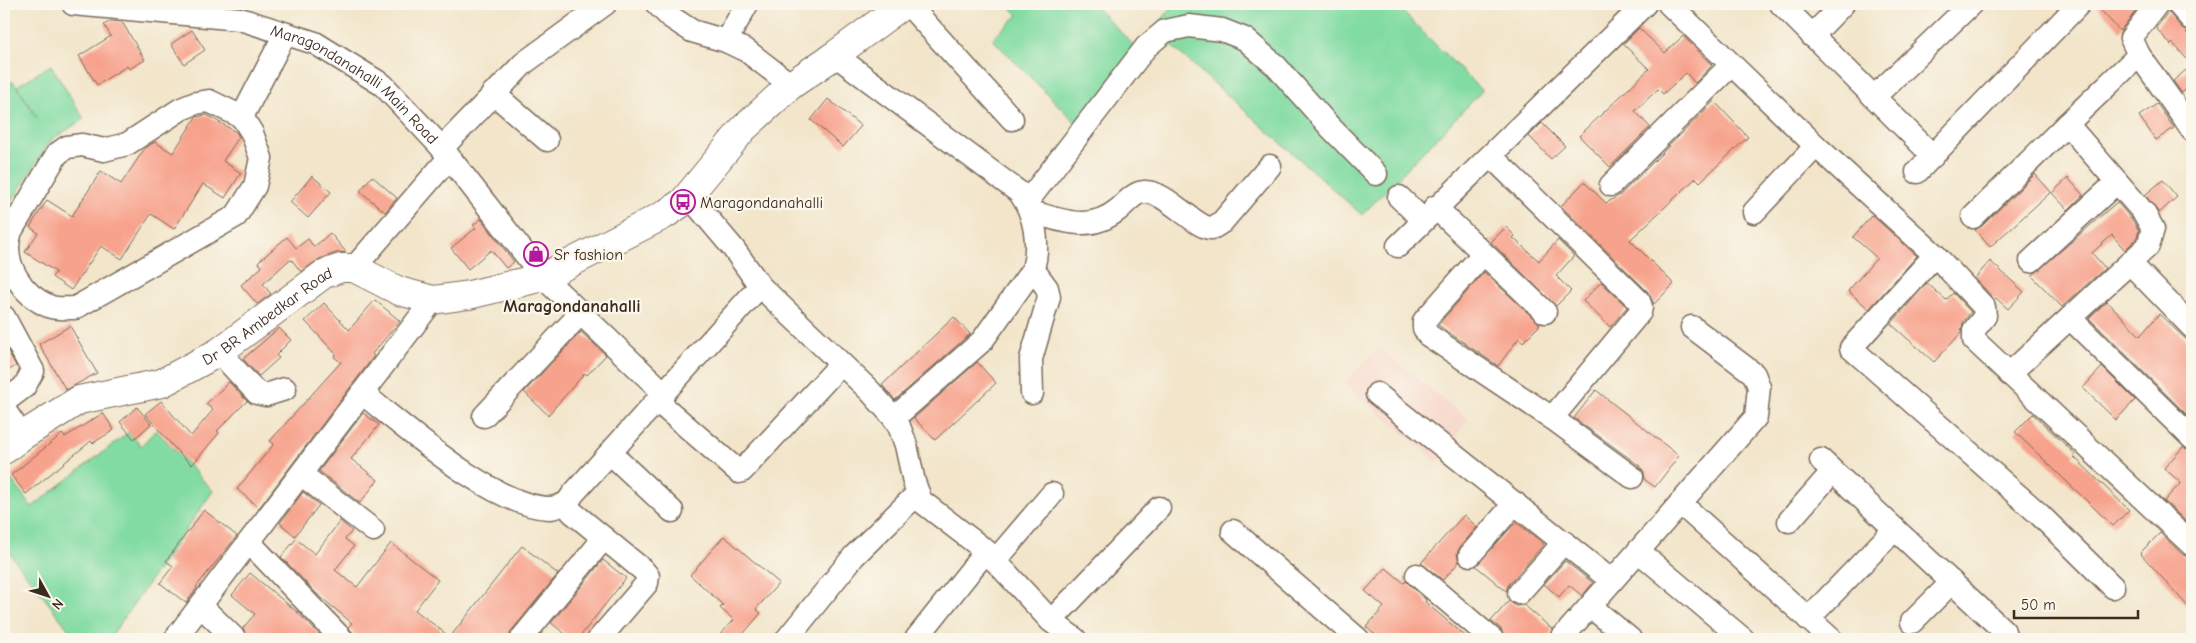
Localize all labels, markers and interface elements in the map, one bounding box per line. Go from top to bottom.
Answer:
street label: Maragondanahalli Main Road [268,21,441,148]
bus stop icon: Maragondanahalli [670,189,696,215]
place label: Maragondanahalli [700,194,823,212]
shop icon: Sr fashion [523,241,549,267]
place label: Sr fashion [554,246,623,264]
street label: Dr BR Ambedkar Road [199,264,334,369]
district label: Maragondanahalli [503,296,641,317]
north arrow [22,570,72,620]
scale bar [2014,588,2137,620]
text: N [48,595,67,613]
text: 50 m [2021,596,2056,614]

